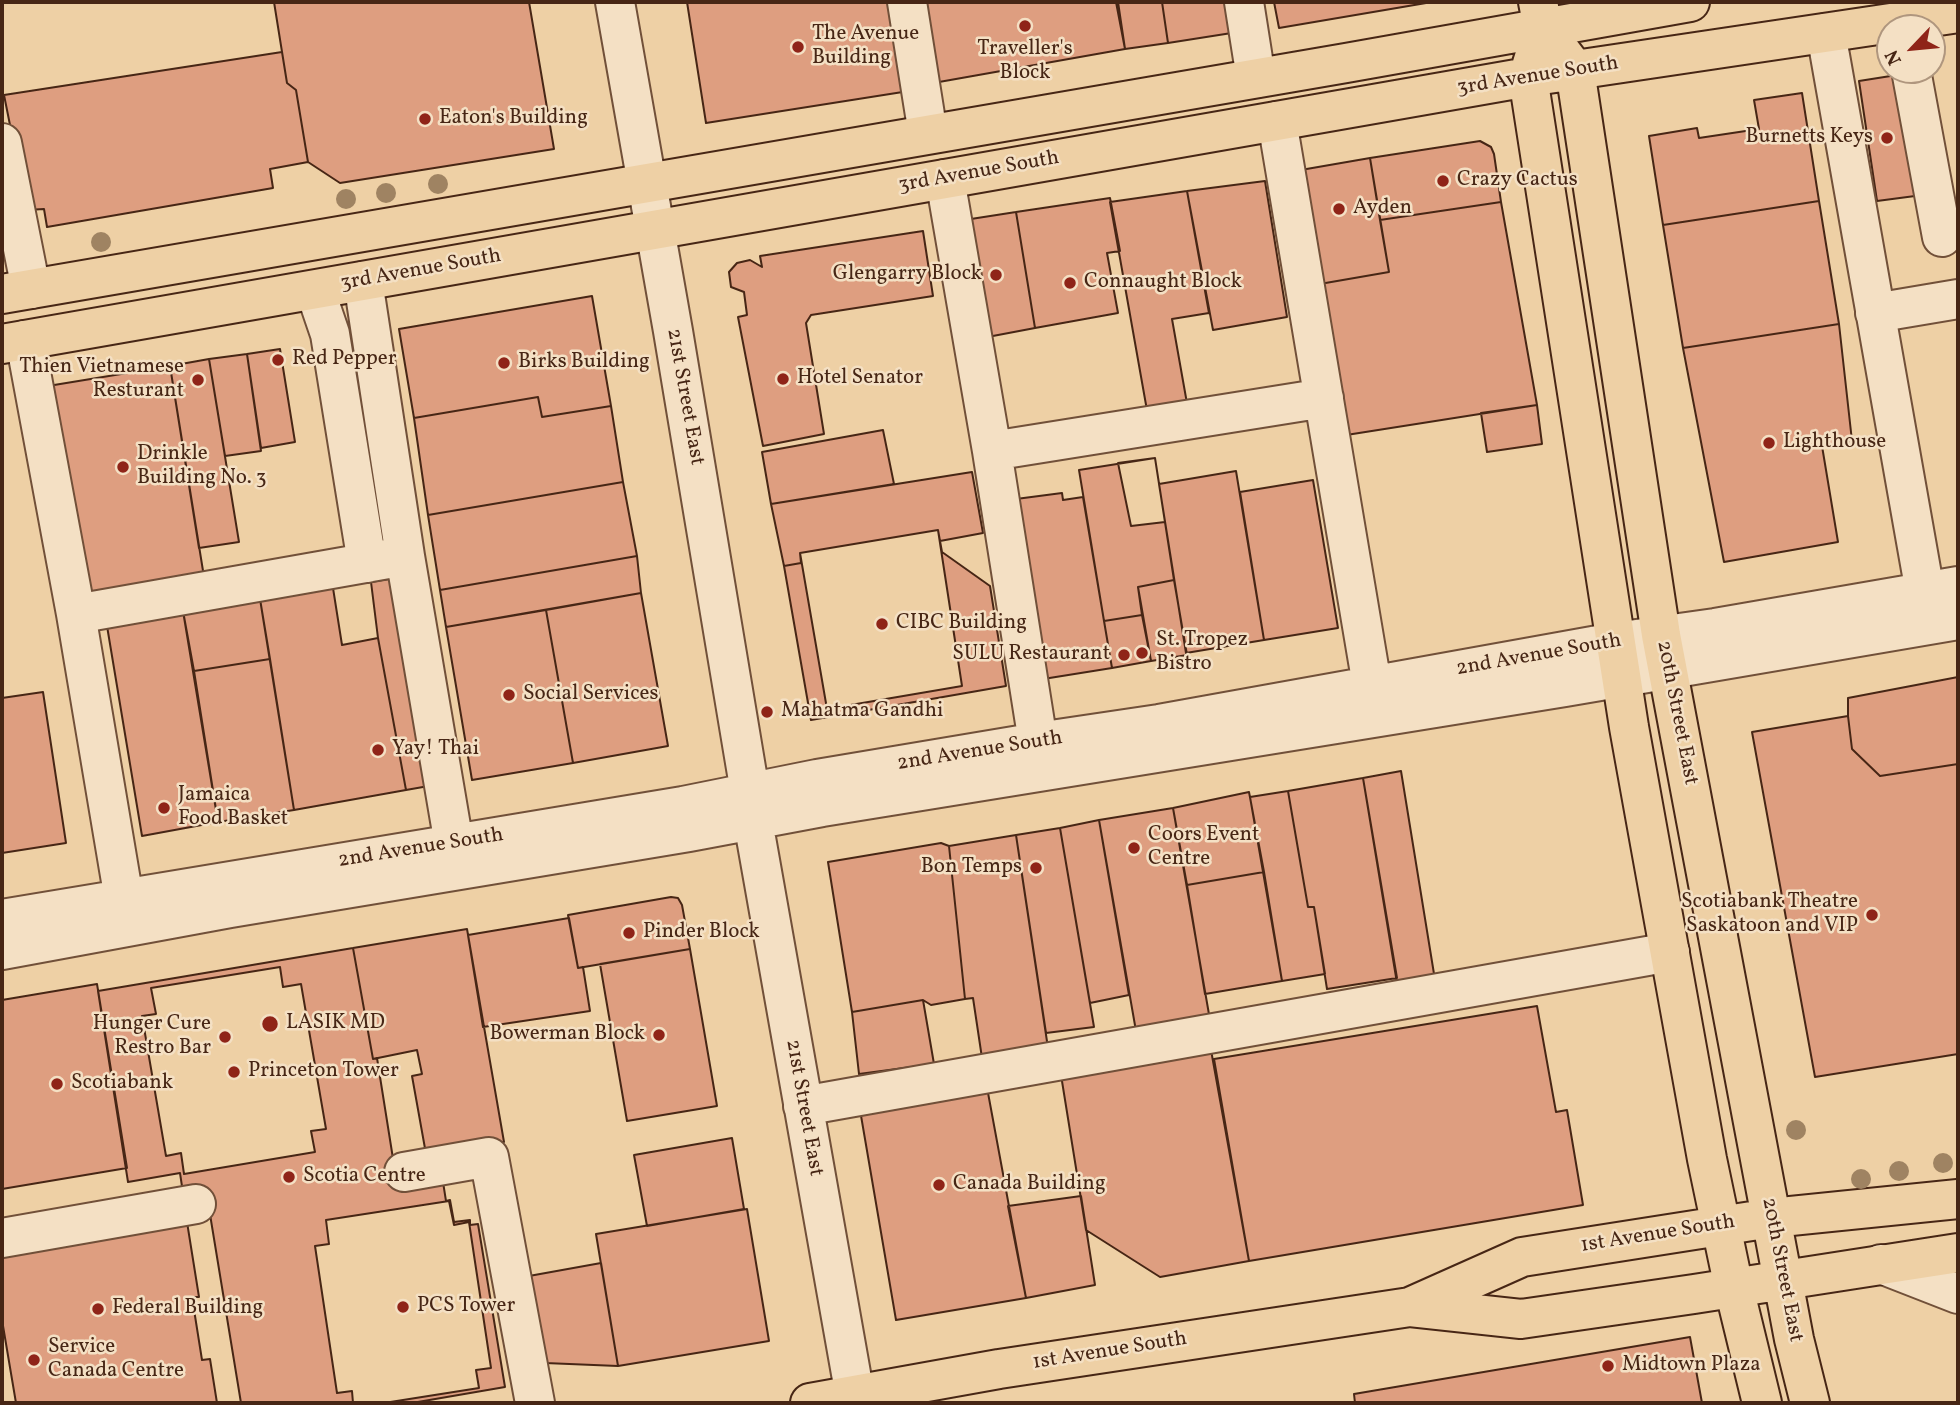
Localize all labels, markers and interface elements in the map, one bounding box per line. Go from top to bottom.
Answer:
north arrow [1876,14,1946,84]
marker: Traveller's Block [1017,18,1033,34]
place label: The Avenue Building [812,22,919,72]
place label: Traveller's Block [977,37,1073,87]
marker: The Avenue Building [790,39,806,55]
text: N [1879,45,1909,69]
street label: 3rd Avenue South [1456,52,1620,102]
place label: Eaton's Building [439,106,588,132]
marker: Eaton's Building [417,111,433,127]
place label: Burnetts Keys [1746,125,1873,151]
marker: Burnetts Keys [1879,130,1895,146]
street label: 3rd Avenue South [897,146,1061,200]
place label: Crazy Cactus [1457,168,1578,194]
marker: Crazy Cactus [1435,173,1451,189]
place label: Ayden [1353,196,1412,222]
marker: Ayden [1331,201,1347,217]
street label: 3rd Avenue South [339,244,503,298]
place label: Glengarry Block [833,262,982,288]
marker: Glengarry Block [988,267,1004,283]
place label: Connaught Block [1084,270,1242,296]
marker: Connaught Block [1062,275,1078,291]
street label: 21st Street East [660,327,708,467]
place label: Red Pepper [292,347,396,373]
place label: Birks Building [518,350,650,376]
marker: Red Pepper [270,352,286,368]
place label: Thien Vietnamese Resturant [19,355,184,405]
marker: Birks Building [496,355,512,371]
place label: Hotel Senator [797,366,923,392]
marker: Hotel Senator [775,371,791,387]
marker: Thien Vietnamese Resturant [190,372,206,388]
place label: Lighthouse [1783,430,1886,456]
marker: Lighthouse [1761,435,1777,451]
place label: Drinkle Building No. 3 [137,442,267,492]
marker: Drinkle Building No. 3 [115,459,131,475]
place label: CIBC Building [896,611,1027,637]
marker: CIBC Building [874,616,890,632]
place label: St. Tropez Bistro [1156,628,1248,678]
street label: 2nd Avenue South [1454,629,1624,683]
street label: 20th Street East [1650,639,1702,787]
place label: SULU Restaurant [952,642,1110,668]
marker: St. Tropez Bistro [1134,645,1150,661]
marker: SULU Restaurant [1116,647,1132,663]
place label: Social Services [523,682,658,708]
marker: Social Services [501,687,517,703]
place label: Mahatma Gandhi [781,699,943,725]
marker: Mahatma Gandhi [759,704,775,720]
street label: 2nd Avenue South [895,726,1065,778]
place label: Yay! Thai [392,737,479,763]
marker: Yay! Thai [370,742,386,758]
place label: Jamaica Food Basket [178,783,288,833]
marker: Jamaica Food Basket [156,800,172,816]
street label: 2nd Avenue South [336,823,506,875]
place label: Coors Event Centre [1148,823,1259,873]
marker: Coors Event Centre [1126,840,1142,856]
place label: Bon Temps [921,855,1022,881]
marker: Bon Temps [1028,860,1044,876]
place label: Scotiabank Theatre Saskatoon and VIP [1681,890,1858,940]
marker: Scotiabank Theatre Saskatoon and VIP [1864,907,1880,923]
place label: Pinder Block [643,920,760,946]
marker: Pinder Block [621,925,637,941]
place label: LASIK MD [286,1011,385,1037]
place label: Hunger Cure Restro Bar [93,1012,211,1062]
marker: LASIK MD [260,1014,280,1034]
place label: Bowerman Block [490,1022,645,1048]
marker: Bowerman Block [651,1027,667,1043]
marker: Hunger Cure Restro Bar [217,1029,233,1045]
street label: 21st Street East [779,1038,827,1178]
place label: Princeton Tower [248,1059,399,1085]
marker: Princeton Tower [226,1064,242,1080]
place label: Scotiabank [71,1071,173,1097]
marker: Scotiabank [49,1076,65,1092]
place label: Scotia Centre [303,1164,426,1190]
marker: Scotia Centre [281,1169,297,1185]
place label: Canada Building [953,1172,1106,1198]
marker: Canada Building [931,1177,947,1193]
street label: 20th Street East [1755,1196,1807,1344]
street label: 1st Avenue South [1579,1210,1737,1260]
place label: PCS Tower [417,1294,515,1320]
place label: Federal Building [112,1296,263,1322]
marker: PCS Tower [395,1299,411,1315]
marker: Federal Building [90,1301,106,1317]
street label: 1st Avenue South [1031,1327,1189,1377]
place label: Service Canada Centre [48,1335,184,1385]
marker: Service Canada Centre [26,1352,42,1368]
place label: Midtown Plaza [1622,1353,1761,1379]
marker: Midtown Plaza [1600,1358,1616,1374]

